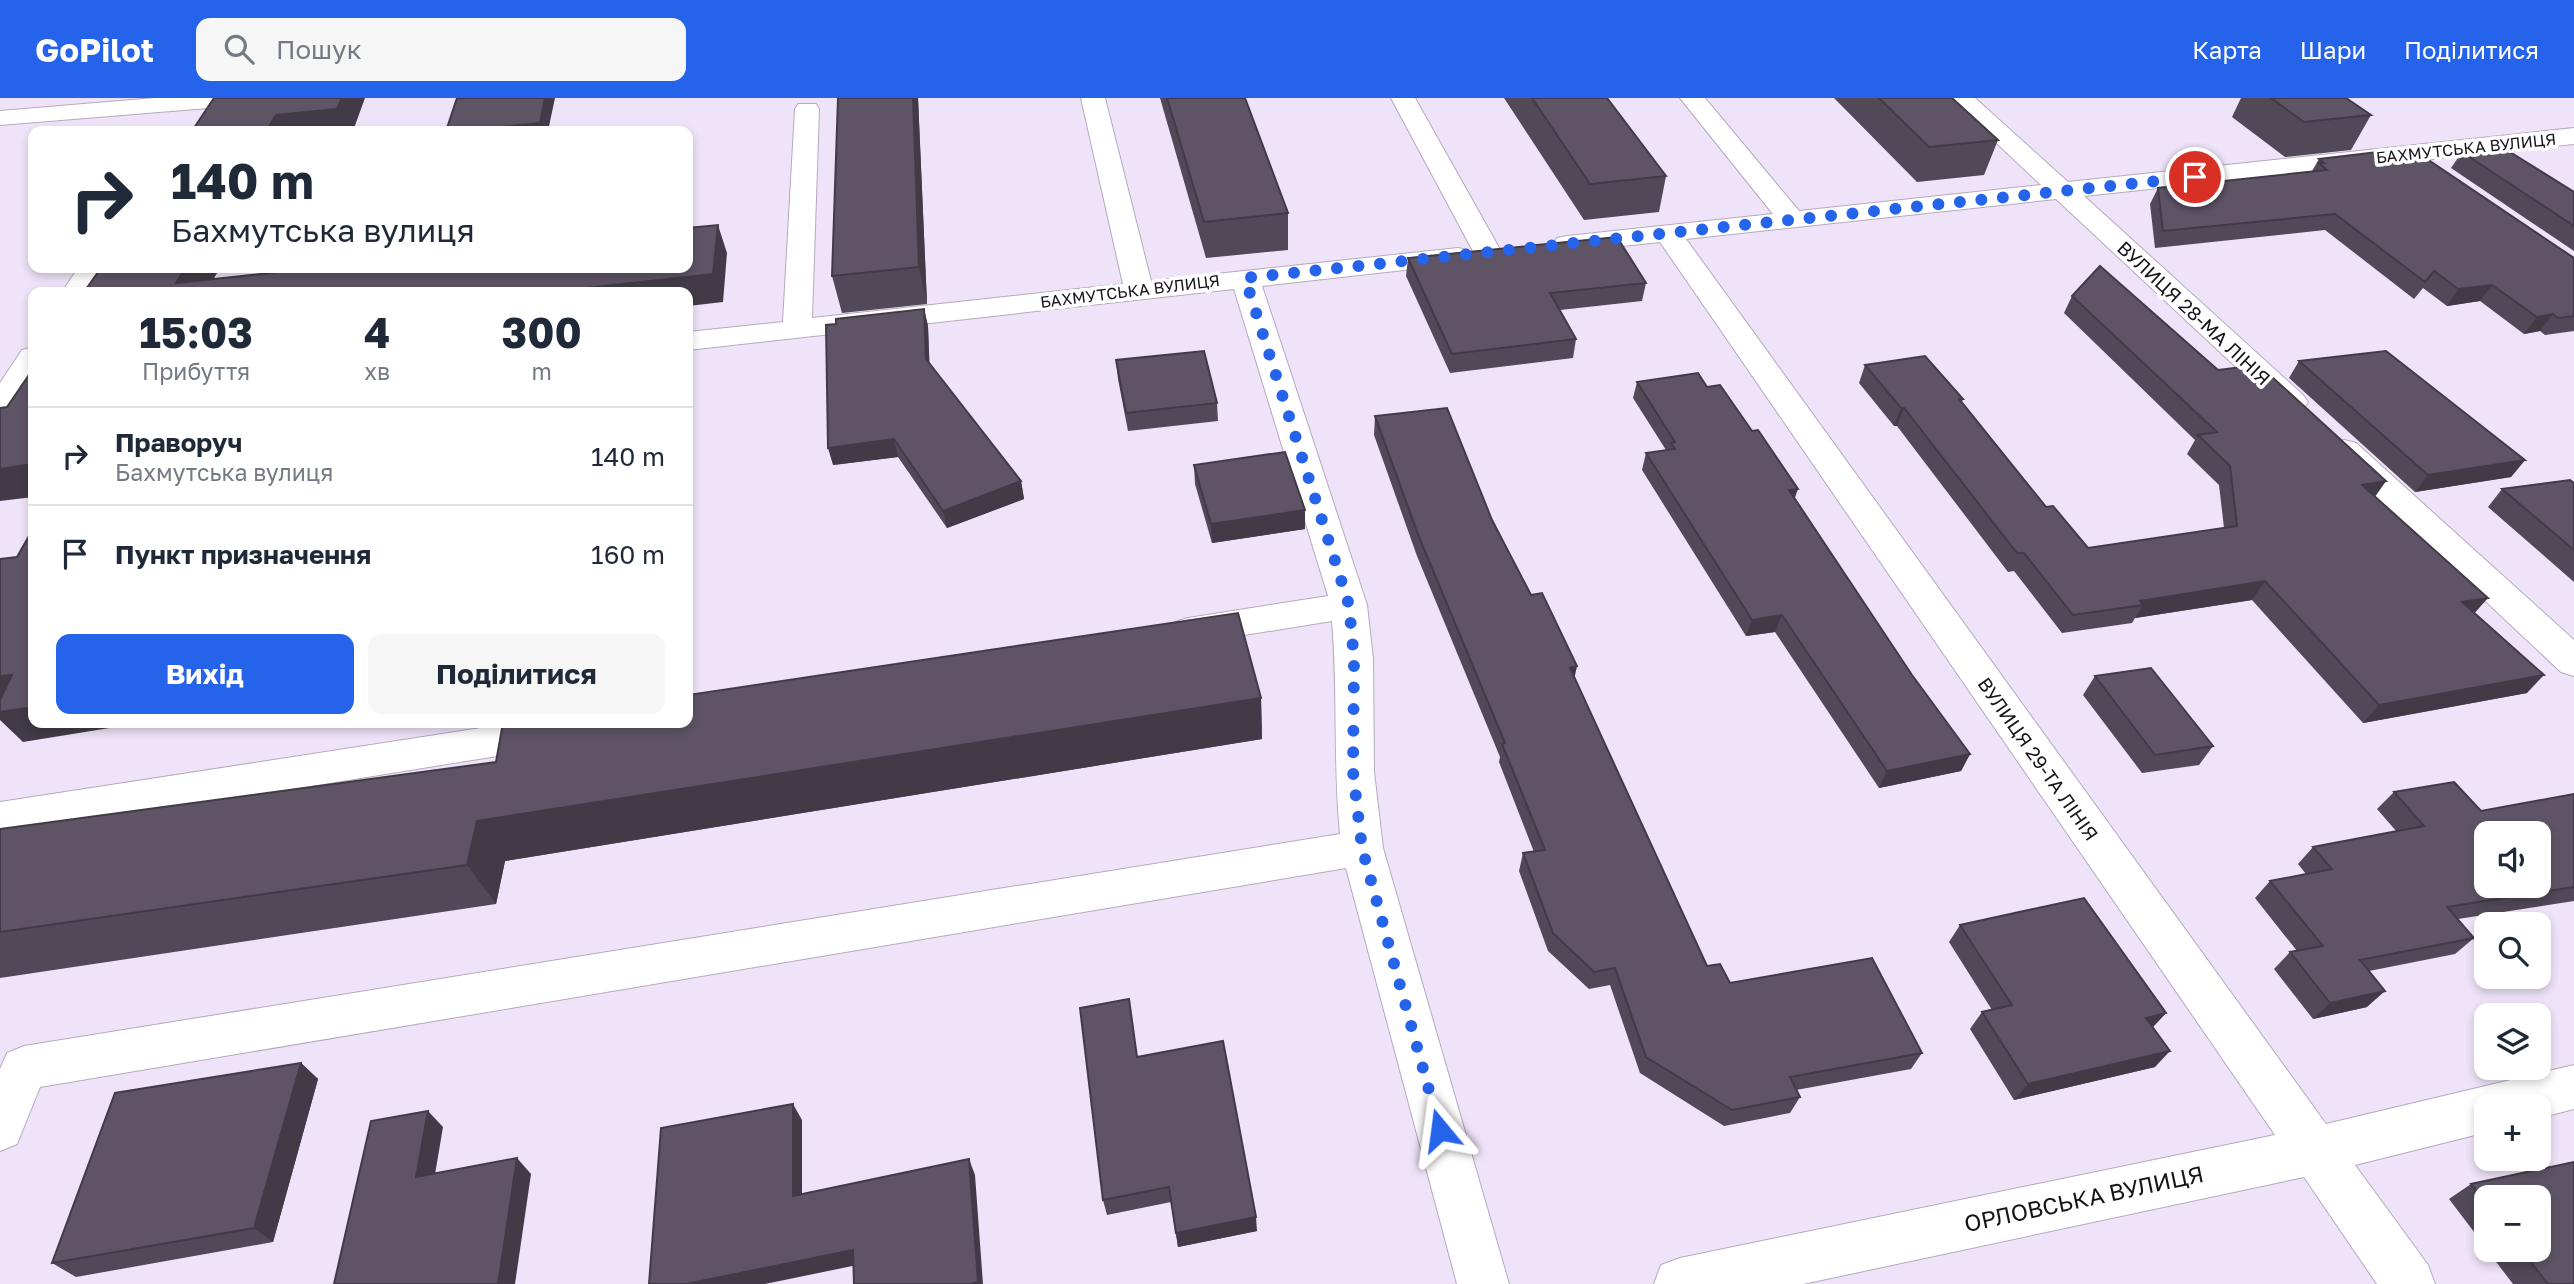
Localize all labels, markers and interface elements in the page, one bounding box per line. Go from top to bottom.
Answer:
search box [196,18,686,81]
text: GoPilot [35,30,154,69]
icon: search [220,30,258,68]
text: Пошук [276,34,362,65]
text: Карта [2192,35,2262,64]
text: Шари [2300,35,2366,64]
text: Поділитися [2404,35,2539,64]
street label: БАХМУТСЬКА ВУЛИЦЯ [2375,129,2557,167]
pin [2165,147,2225,207]
text: 140 m [171,151,314,210]
icon: right [56,154,147,245]
icon: arrive [2176,158,2214,196]
text: Бахмутська вулиця [171,211,475,249]
street label: ВУЛИЦЯ 28-МА ЛІНІЯ [2113,236,2276,389]
street label: БАХМУТСЬКА ВУЛИЦЯ [1039,270,1221,312]
text: 15:03 [139,307,253,357]
text: 4 [364,307,390,357]
text: 300 [502,307,582,357]
text: Прибуття [142,357,250,385]
text: хв [364,357,390,385]
text: m [531,357,552,385]
text: Праворуч [115,427,243,458]
icon: right [56,437,94,475]
text: 140 m [591,441,665,472]
text: Бахмутська вулиця [115,458,333,486]
icon: arrive [56,535,94,573]
text: Пункт призначення [115,539,371,570]
text: 160 m [591,539,665,570]
button: Вихід [56,634,354,714]
button: Поділитися [368,634,665,714]
street label: ВУЛИЦЯ 29-ТА ЛІНІЯ [1973,673,2103,845]
map controls [2474,821,2551,1262]
button: sound [2474,821,2551,898]
button: search [2474,912,2551,989]
button: layers [2474,1003,2551,1080]
position arrow [1403,1093,1477,1167]
button: + [2474,1094,2551,1171]
street label: ОРЛОВСЬКА ВУЛИЦЯ [1962,1159,2206,1237]
button: − [2474,1185,2551,1262]

